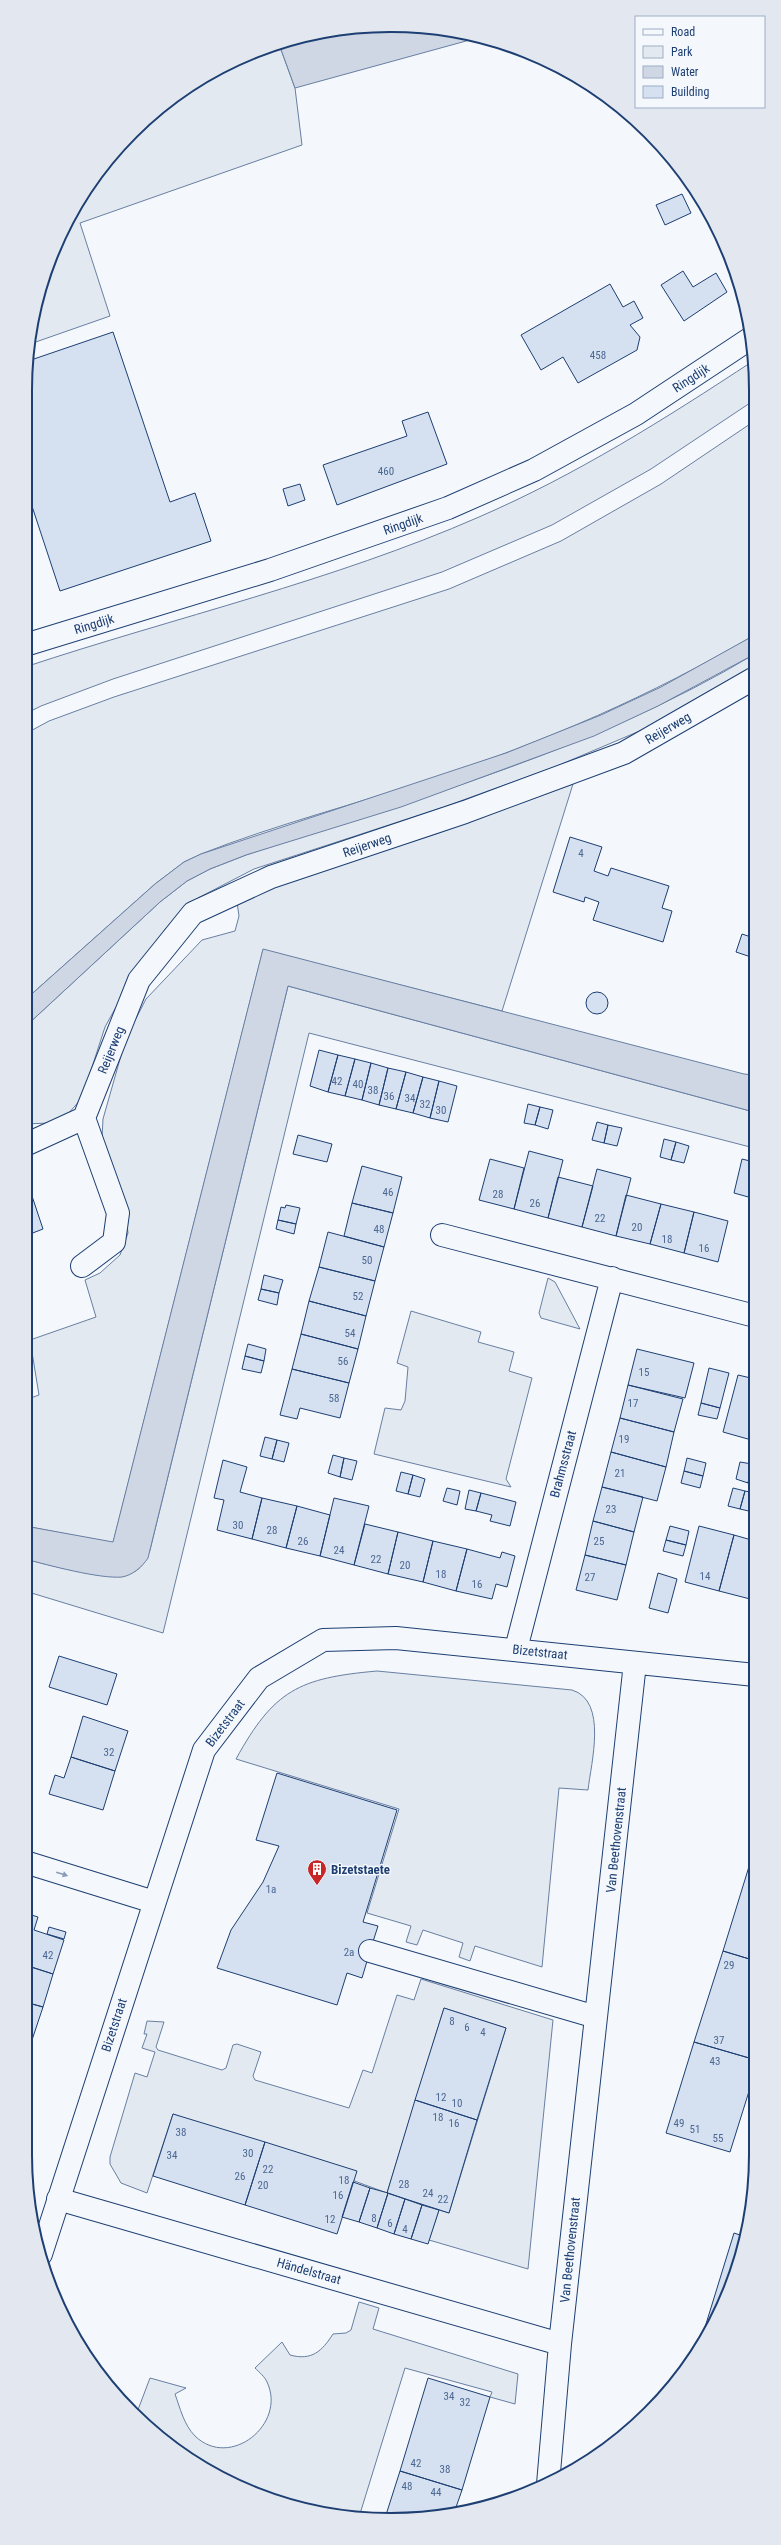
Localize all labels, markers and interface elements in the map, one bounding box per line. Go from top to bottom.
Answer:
legend [635,16,765,108]
text: Road [671,25,695,39]
text: Park [671,45,693,59]
text: Water [671,65,699,79]
text: Building [671,85,709,99]
house number: 458 [590,349,606,362]
street label: Ringdijk [670,361,712,395]
house number: 460 [378,465,394,478]
street label: Ringdijk [381,510,425,538]
street label: Ringdijk [72,611,116,637]
street label: Reijerweg [643,709,693,747]
street label: Reijerweg [341,830,393,860]
house number: 4 [578,847,584,860]
street label: Reijerweg [95,1024,127,1076]
house number: 42 [332,1075,342,1088]
house number: 40 [353,1078,363,1091]
house number: 38 [368,1084,378,1097]
house number: 36 [384,1090,394,1103]
house number: 34 [405,1092,416,1105]
house number: 32 [420,1098,430,1111]
house number: 30 [436,1104,446,1117]
house number: 46 [383,1186,393,1199]
house number: 28 [493,1188,503,1201]
house number: 26 [530,1197,540,1210]
house number: 22 [595,1212,605,1225]
house number: 20 [632,1221,642,1234]
house number: 48 [374,1223,384,1236]
house number: 18 [662,1233,672,1246]
house number: 16 [699,1242,709,1255]
house number: 50 [362,1254,372,1267]
house number: 52 [353,1290,363,1303]
house number: 54 [345,1327,356,1340]
house number: 56 [338,1355,348,1368]
house number: 15 [639,1366,649,1379]
house number: 58 [329,1392,339,1405]
house number: 17 [628,1397,638,1410]
street label: Brahmsstraat [547,1429,579,1499]
house number: 19 [619,1433,629,1446]
house number: 21 [615,1467,625,1480]
house number: 23 [606,1503,616,1516]
house number: 30 [233,1519,243,1532]
house number: 28 [267,1524,277,1537]
house number: 26 [298,1535,308,1548]
house number: 25 [594,1535,604,1548]
house number: 24 [334,1544,345,1557]
house number: 22 [371,1553,381,1566]
house number: 20 [400,1559,410,1572]
house number: 18 [436,1568,446,1581]
house number: 14 [700,1570,711,1583]
house number: 27 [585,1571,595,1584]
house number: 16 [472,1578,482,1591]
street label: Bizetstraat [512,1642,568,1662]
street label: Bizetstraat [202,1696,248,1750]
house number: 32 [104,1746,114,1759]
street label: Van Beethovenstraat [603,1786,629,1893]
building icon: Bizetstaete [306,1858,328,1886]
place label: Bizetstaete [331,1862,390,1877]
one-way arrow [57,1871,69,1877]
house number: 1a [266,1883,276,1896]
house number: 2a [344,1946,354,1959]
house number: 42 [43,1949,53,1962]
house number: 29 [724,1959,734,1972]
street label: Bizetstraat [98,1996,130,2054]
house number: 8 [449,2015,455,2028]
house number: 6 [464,2021,470,2034]
house number: 4 [480,2026,486,2039]
house number: 37 [714,2034,724,2047]
house number: 43 [710,2055,720,2068]
house number: 12 [436,2091,446,2104]
house number: 10 [452,2097,462,2110]
house number: 18 [433,2111,443,2124]
house number: 16 [449,2117,459,2130]
house number: 49 [674,2117,684,2130]
house number: 51 [690,2123,700,2136]
house number: 38 [176,2126,186,2139]
house number: 55 [713,2132,723,2145]
house number: 30 [243,2147,253,2160]
house number: 34 [167,2149,178,2162]
house number: 22 [263,2163,273,2176]
house number: 26 [235,2170,245,2183]
house number: 18 [339,2174,349,2187]
house number: 28 [399,2178,409,2191]
house number: 20 [258,2179,268,2192]
house number: 24 [423,2187,434,2200]
house number: 16 [333,2189,343,2202]
house number: 22 [438,2193,448,2206]
street label: Van Beethovenstraat [557,2196,583,2303]
house number: 8 [371,2212,377,2225]
house number: 12 [325,2213,335,2226]
house number: 6 [387,2217,393,2230]
house number: 4 [402,2223,408,2236]
street label: Händelstraat [275,2255,343,2287]
house number: 34 [444,2390,455,2403]
house number: 32 [460,2396,470,2409]
house number: 42 [411,2457,421,2470]
house number: 38 [440,2463,450,2476]
house number: 48 [402,2480,412,2493]
house number: 44 [431,2486,442,2499]

